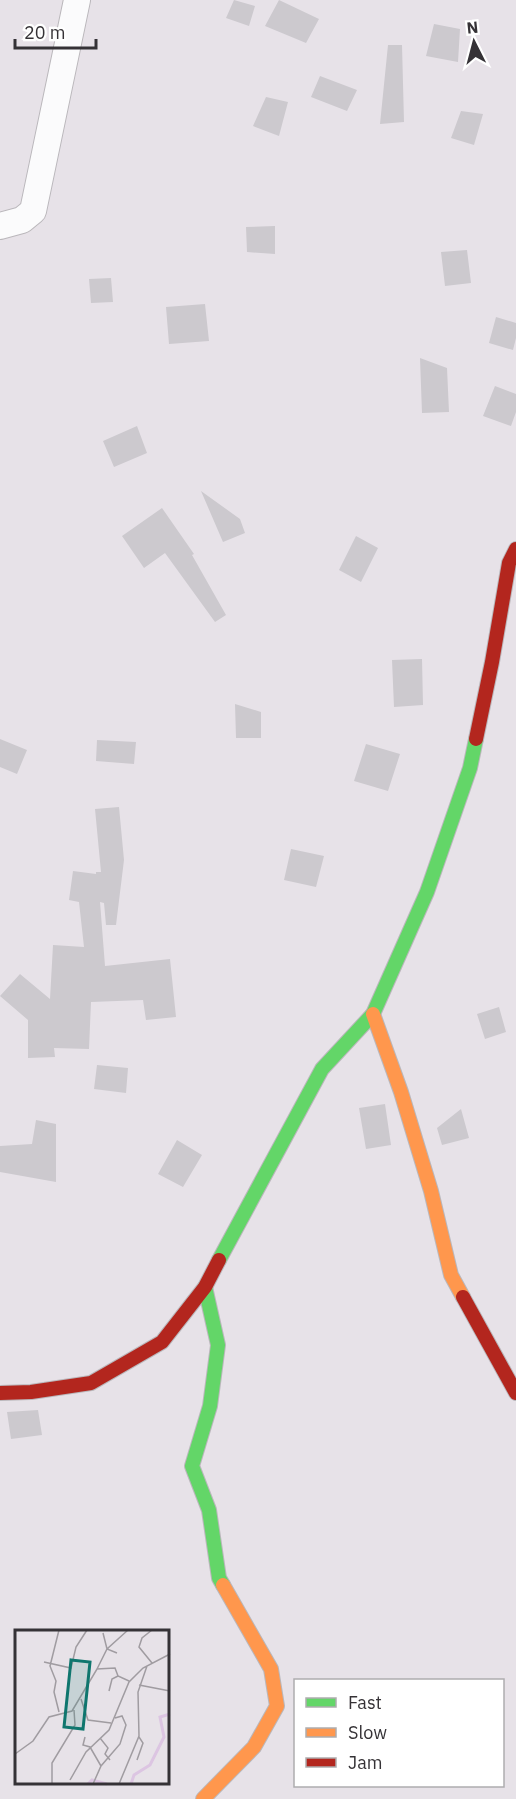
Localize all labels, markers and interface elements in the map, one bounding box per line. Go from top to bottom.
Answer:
scale bar [15,12,96,50]
north arrow [444,12,504,72]
text: N [466,17,479,38]
text: 20 m [24,21,66,44]
inset map [15,1630,170,1784]
legend [294,1679,504,1787]
text: Fast [348,1691,382,1714]
text: Slow [348,1721,387,1744]
text: Jam [348,1751,383,1774]

